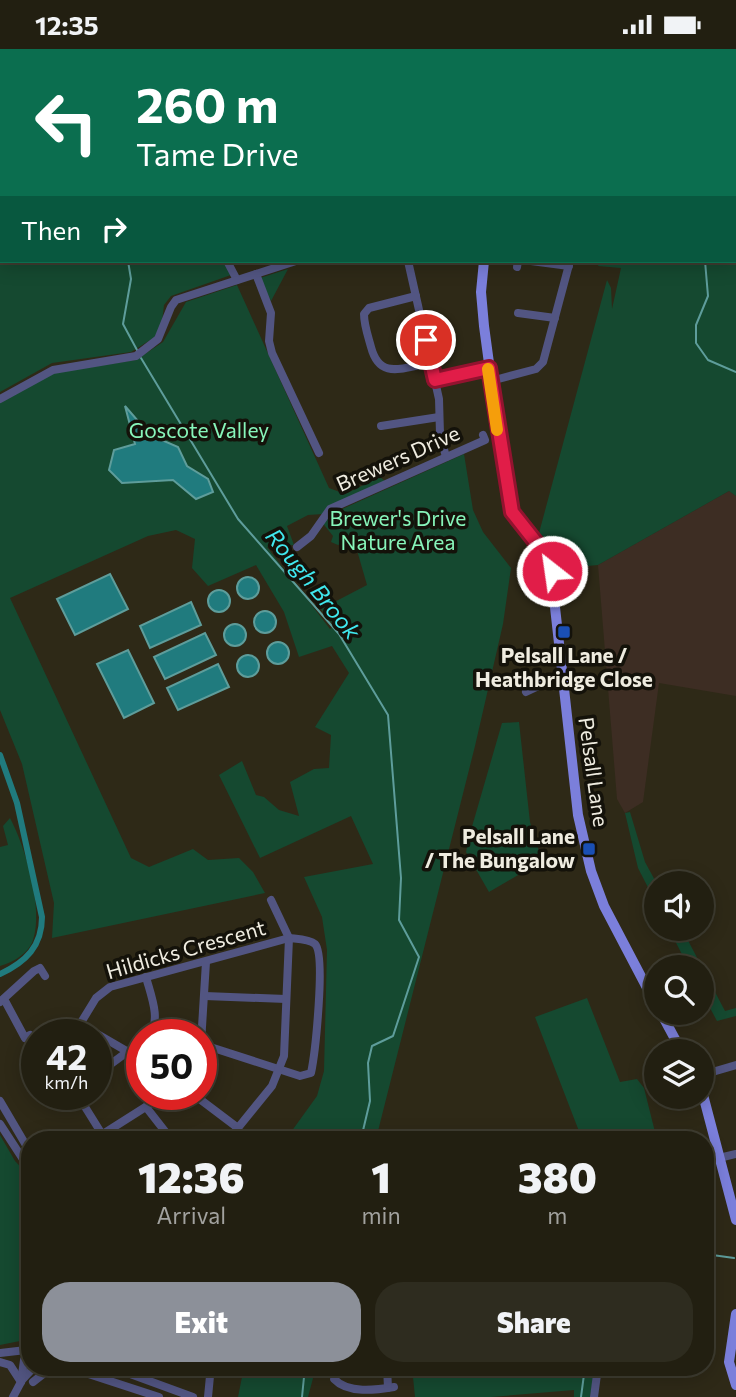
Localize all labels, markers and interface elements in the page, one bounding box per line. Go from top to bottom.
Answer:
text: 12:35 [35,9,99,40]
text: 260 m [136,73,278,133]
icon: left [21,77,112,168]
text: Tame Drive [136,133,299,173]
icon: right [95,210,133,248]
text: Then [21,214,81,245]
pin [396,310,456,370]
icon: arrive [407,321,445,359]
park label: Goscote Valley [129,417,269,442]
street label: Brewers Drive [332,419,463,496]
park label: Brewer's Drive Nature Area [330,505,466,554]
water label: Rough Brook [260,522,367,645]
position arrow [515,534,589,608]
marker: Pelsall Lane / Heathbridge Close [556,624,572,640]
place label: Pelsall Lane / Heathbridge Close [475,642,653,691]
street label: Pelsall Lane [574,715,615,828]
place label: Pelsall Lane / The Bungalow [425,823,576,872]
marker: Pelsall Lane / The Bungalow [581,841,597,857]
map controls [644,871,714,1109]
button: sound [644,871,714,941]
street label: Hildicks Crescent [103,914,268,983]
button: search [644,955,714,1025]
speed limit sign: 50 [126,1019,217,1110]
text: 42 [46,1034,87,1077]
button: layers [644,1039,714,1109]
text: km/h [45,1071,88,1093]
text: 12:36 [138,1150,245,1202]
text: 1 [371,1150,391,1202]
text: 380 [518,1150,597,1202]
text: Arrival [156,1201,226,1229]
text: min [362,1201,401,1229]
text: m [547,1201,567,1229]
button: Exit [42,1282,361,1362]
button: Share [375,1282,693,1362]

